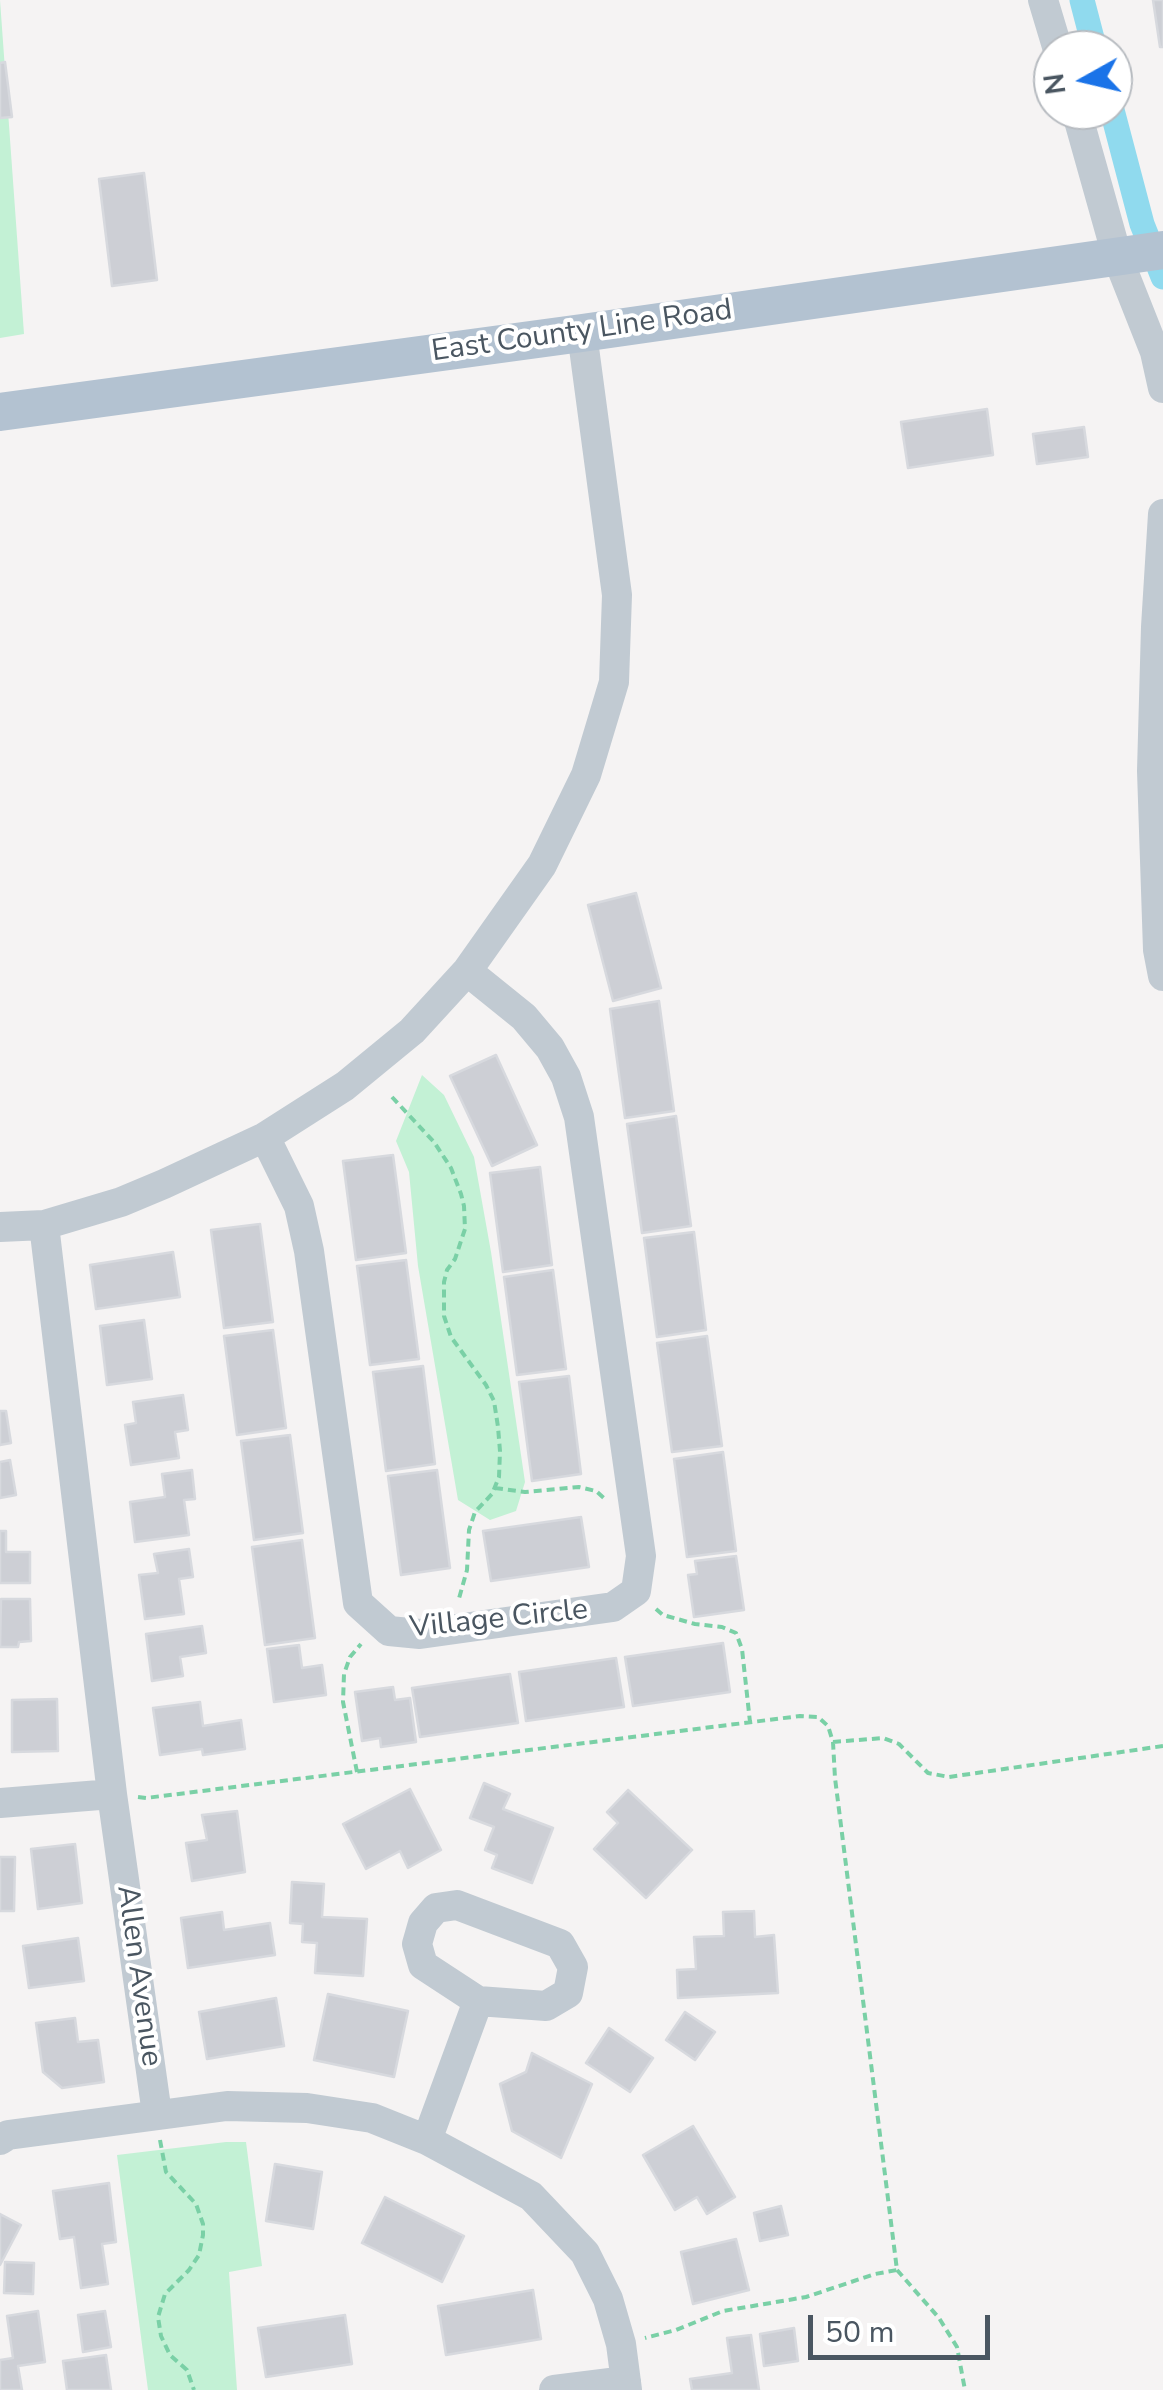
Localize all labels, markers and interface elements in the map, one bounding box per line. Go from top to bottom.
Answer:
north arrow [1033,30,1133,130]
text: N [1035,71,1076,97]
street label: East County Line Road [430,293,734,371]
street label: Village Circle [408,1593,590,1647]
street label: Allen Avenue [107,1883,169,2069]
scale bar [813,2295,996,2357]
text: 50 m [825,2312,894,2353]

